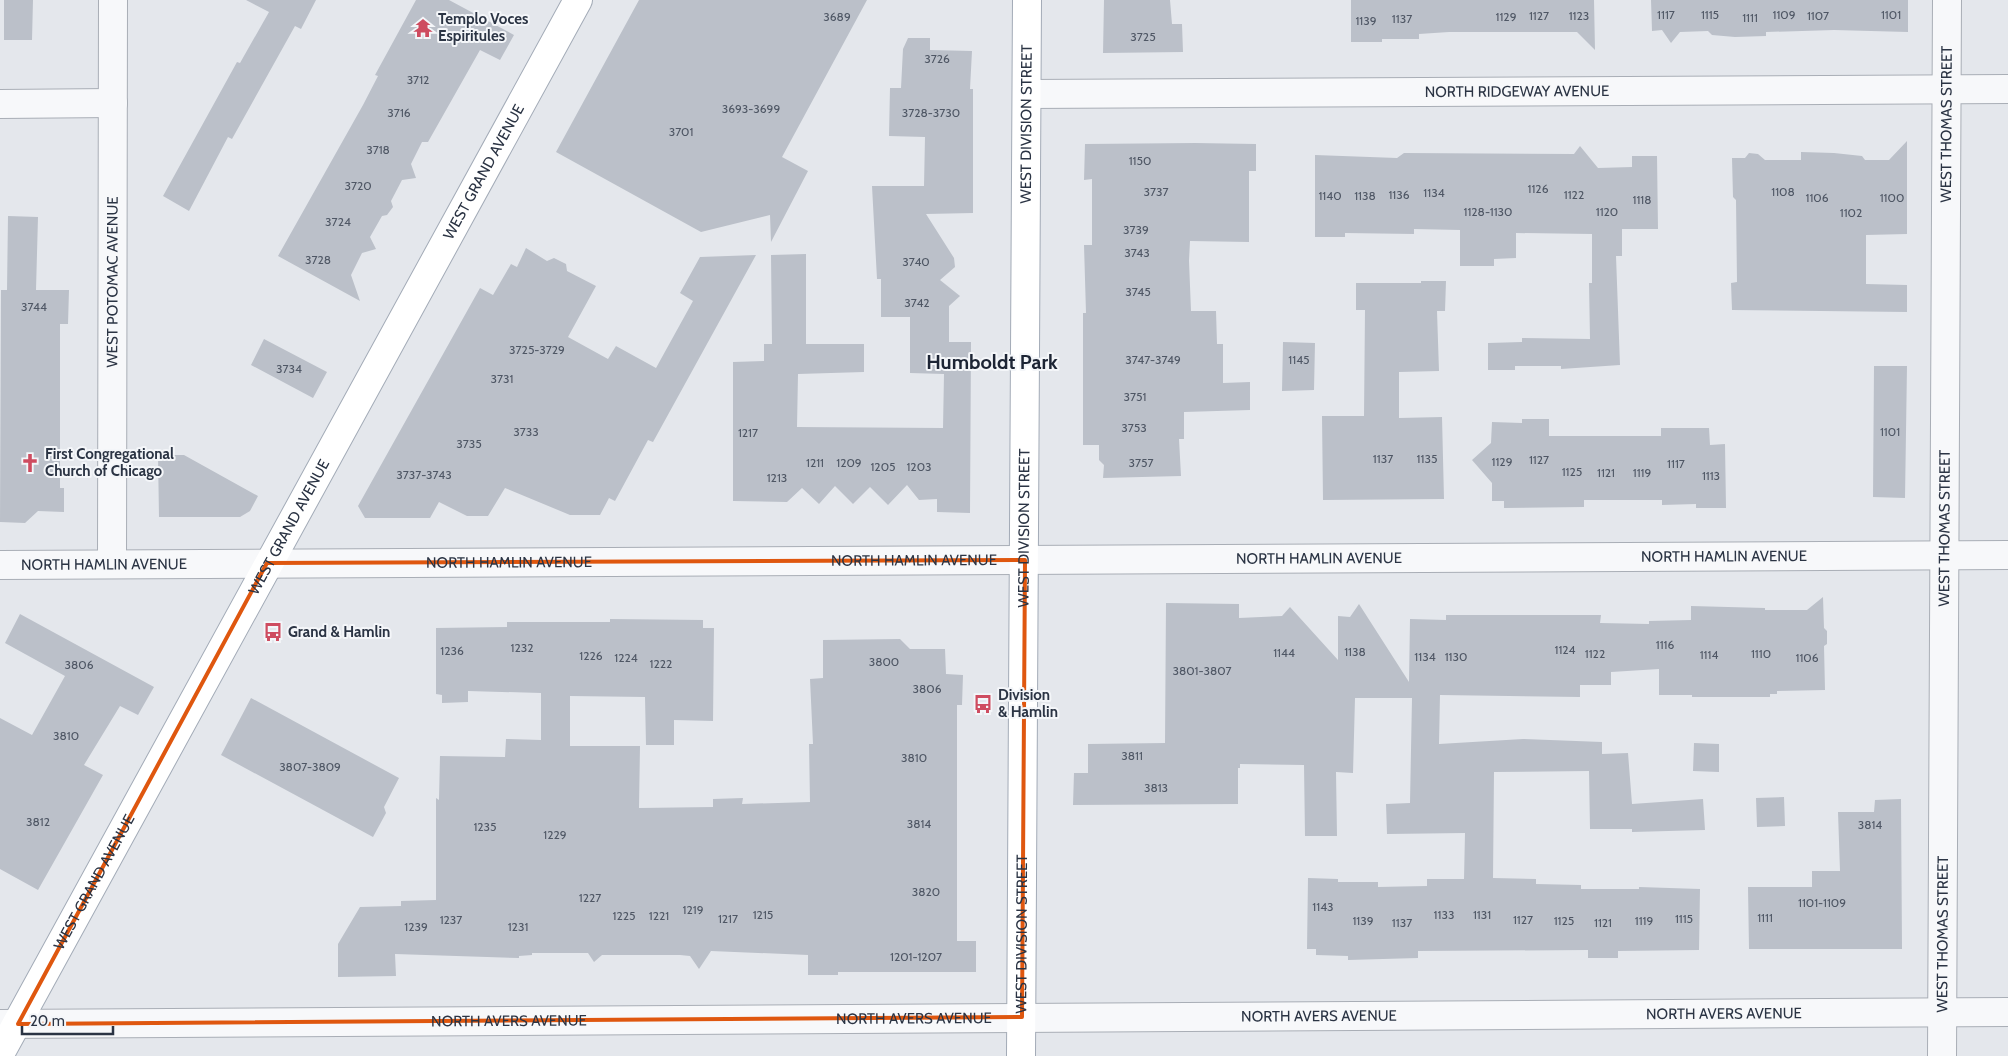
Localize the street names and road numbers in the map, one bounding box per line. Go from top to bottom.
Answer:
street label: WEST DIVISION STREET [1017,45,1036,204]
street label: WEST THOMAS STREET [1937,46,1956,202]
street label: NORTH RIDGEWAY AVENUE [1425,82,1609,101]
street label: WEST GRAND AVENUE [439,101,528,243]
street label: WEST POTOMAC AVENUE [103,196,122,368]
street label: WEST DIVISION STREET [1015,449,1033,608]
street label: WEST THOMAS STREET [1935,450,1954,606]
street label: WEST GRAND AVENUE [245,456,333,598]
street label: NORTH HAMLIN AVENUE [1641,547,1807,566]
street label: NORTH HAMLIN AVENUE [1236,549,1402,568]
street label: NORTH HAMLIN AVENUE [831,551,997,570]
street label: NORTH HAMLIN AVENUE [426,553,592,572]
street label: NORTH HAMLIN AVENUE [21,555,187,574]
street label: WEST GRAND AVENUE [50,811,139,953]
street label: WEST DIVISION STREET [1012,854,1031,1014]
street label: WEST THOMAS STREET [1933,856,1952,1012]
street label: NORTH AVERS AVENUE [1646,1004,1802,1023]
street label: NORTH AVERS AVENUE [1241,1007,1397,1026]
street label: NORTH AVERS AVENUE [836,1009,992,1028]
street label: NORTH AVERS AVENUE [431,1011,587,1030]

